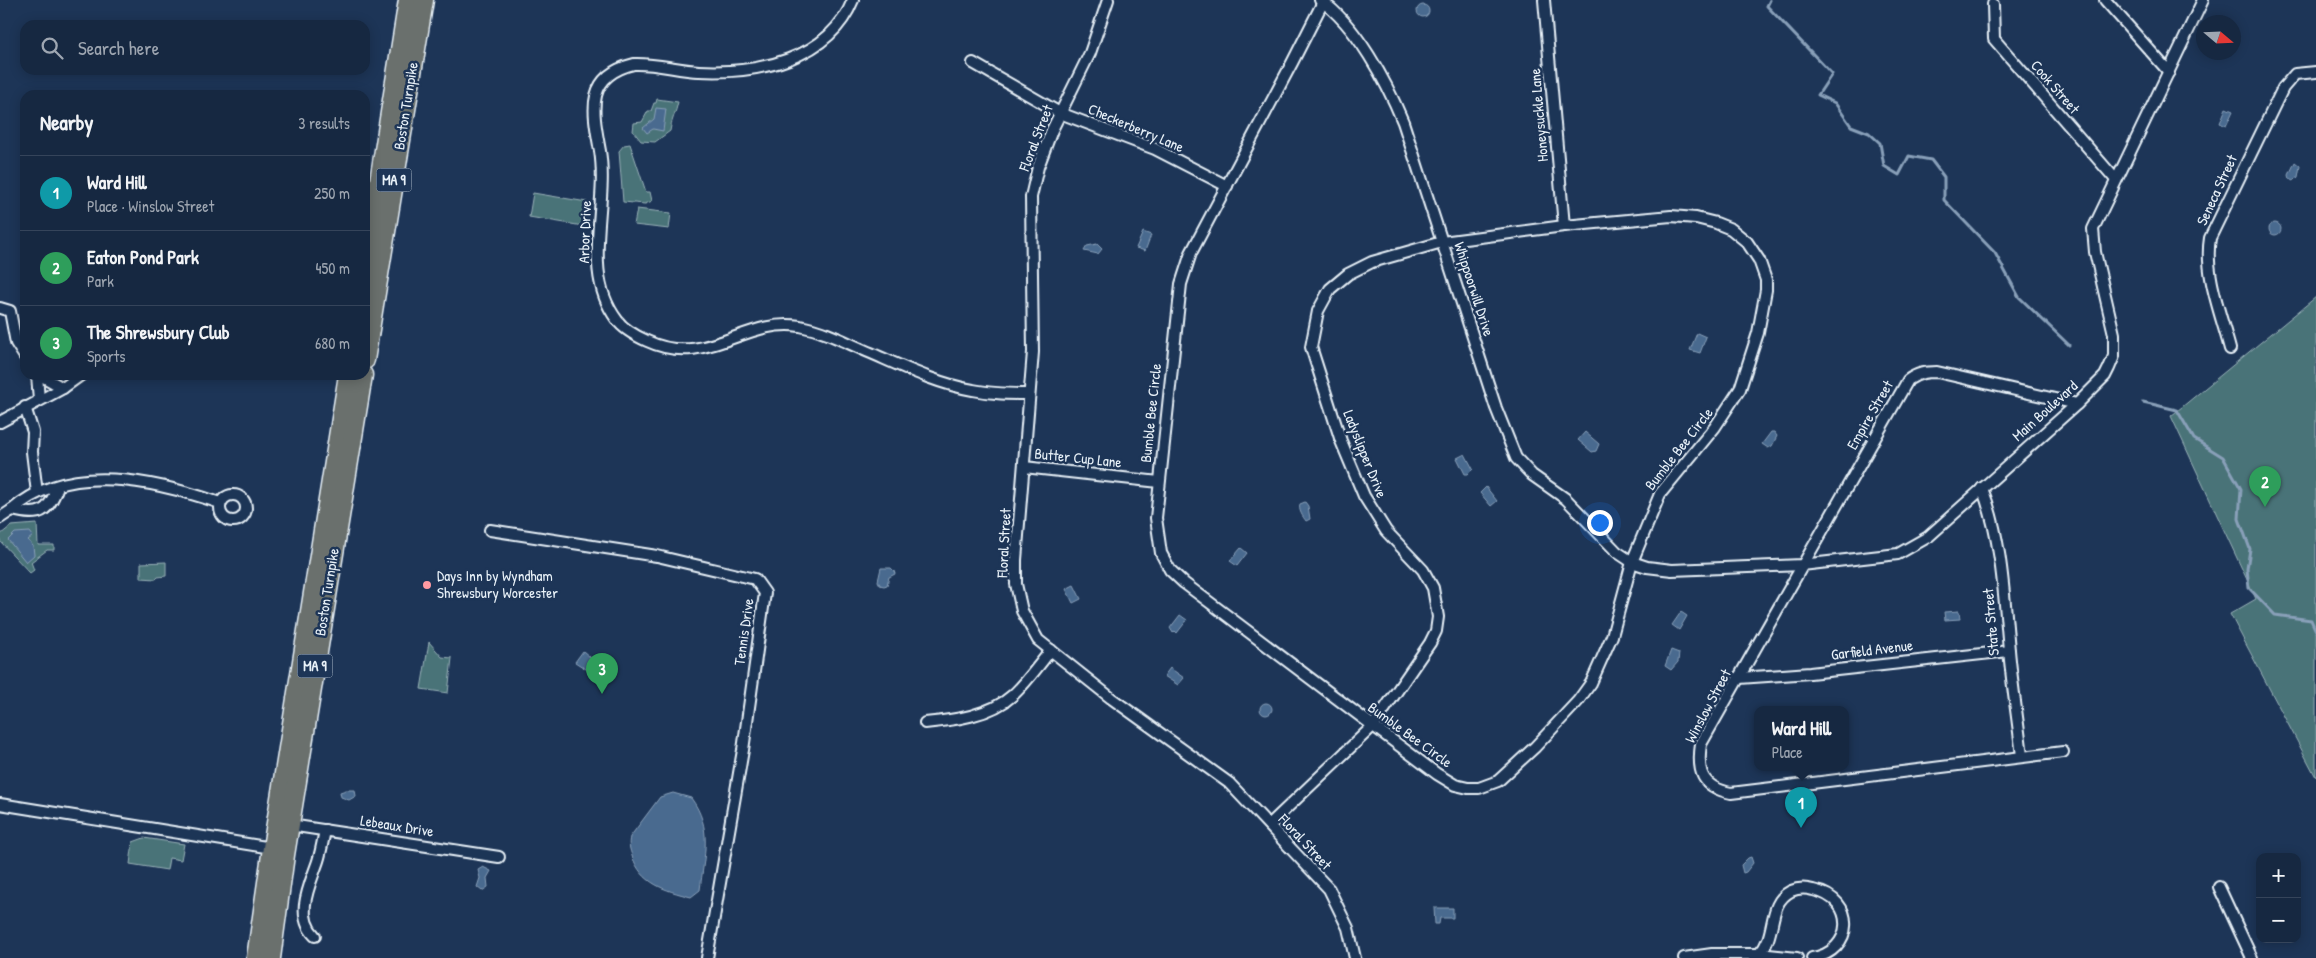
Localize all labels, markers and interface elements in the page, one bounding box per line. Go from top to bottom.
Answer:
north arrow [2196,15,2241,60]
search box [20,20,370,75]
icon: search [38,34,66,62]
text: Search here [78,35,159,61]
street label: Cook Street [2026,55,2085,119]
street label: Boston Turnpike [388,61,423,151]
street label: Honeysuckle Lane [1524,67,1553,163]
street label: Checkerberry Lane [1085,98,1187,157]
street label: Floral Street [1013,101,1058,175]
text: Nearby [40,108,93,137]
text: 3 results [298,112,350,134]
street label: Seneca Street [2191,150,2242,229]
road number: MA 9 [376,168,412,192]
text: Ward Hill [87,169,147,195]
text: 1 [53,182,59,204]
text: 250 m [314,182,350,204]
text: Place · Winslow Street [87,195,214,217]
street label: Arbor Drive [573,200,596,264]
street label: Whippoorwill Drive [1449,239,1500,339]
text: Eaton Pond Park [87,244,199,270]
text: 2 [52,257,60,279]
text: 450 m [316,257,350,279]
text: Park [87,270,114,292]
text: The Shrewsbury Club [87,319,230,345]
text: 3 [52,332,60,354]
text: 680 m [315,332,350,354]
text: Sports [87,345,125,367]
street label: Bumble Bee Circle [1135,362,1166,464]
street label: Main Boulevard [2007,375,2082,446]
street label: Empire Street [1841,376,1898,453]
street label: Bumble Bee Circle [1640,403,1718,494]
street label: Ladyslipper Drive [1338,407,1393,501]
street label: Butter Cup Lane [1033,442,1123,473]
pin: 2 [2249,466,2281,507]
street label: Floral Street [991,507,1016,579]
your location [1587,510,1613,536]
street label: Boston Turnpike [309,547,344,637]
place label: Days Inn by Wyndham Shrewsbury Worcester [437,565,558,603]
marker: Days Inn by Wyndham Shrewsbury Worcester [421,579,433,591]
street label: State Street [1977,587,2004,657]
street label: Tennis Drive [728,597,759,667]
street label: Garfield Avenue [1830,634,1914,665]
pin: 3 [586,653,618,694]
road number: MA 9 [298,654,332,678]
street label: Winslow Street [1679,665,1736,746]
street label: Bumble Bee Circle [1364,697,1457,772]
popup [1754,706,1849,771]
text: Ward Hill [1772,715,1831,741]
text: Place [1772,741,1803,763]
pin: 1 [1785,787,1817,828]
street label: Floral Street [1273,808,1337,875]
street label: Lebeaux Drive [359,809,435,842]
map controls [2256,853,2301,943]
button: + [2256,853,2301,898]
button: − [2256,898,2301,943]

